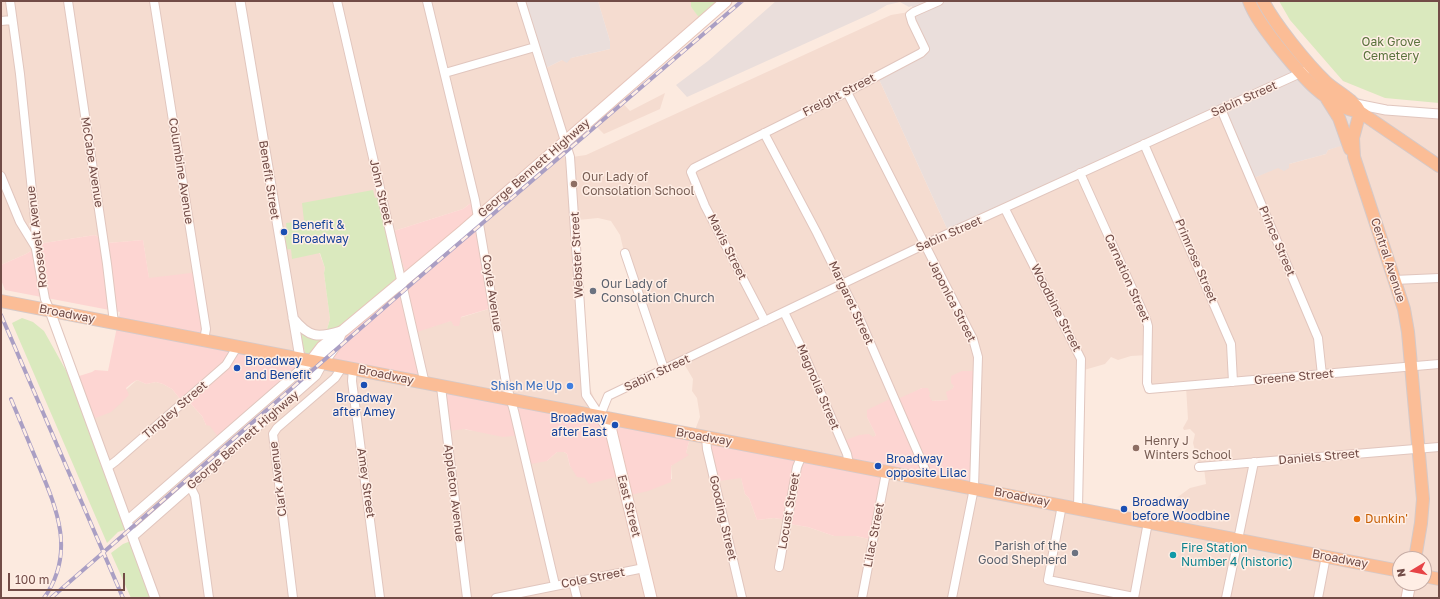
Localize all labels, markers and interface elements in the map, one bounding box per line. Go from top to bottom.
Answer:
park label: Oak Grove Cemetery [1362,35,1420,63]
street label: Freight Street [800,70,878,120]
street label: Sabin Street [1209,78,1279,120]
street label: McCabe Avenue [78,116,106,208]
street label: George Bennett Highway [475,116,593,220]
street label: Columbine Avenue [165,117,197,225]
street label: Benefit Street [256,139,282,221]
street label: John Street [366,158,396,226]
place label: Our Lady of Consolation School [582,170,694,198]
marker: Our Lady of Consolation School [569,179,579,189]
street label: Roosevelt Avenue [24,185,50,289]
street label: Prince Street [1256,204,1298,278]
street label: Webster Street [568,211,586,299]
street label: Mavis Street [704,212,750,282]
street label: Sabin Street [914,213,984,255]
street label: Central Avenue [1368,216,1408,304]
street label: Primrose Street [1172,217,1220,305]
place label: Benefit & Broadway [292,218,349,246]
marker: Benefit & Broadway [279,227,289,237]
street label: Carnation Street [1101,232,1153,324]
street label: Coyle Avenue [479,253,505,333]
street label: Japonica Street [925,257,979,345]
street label: Margaret Street [825,259,877,347]
street label: Woodbine Street [1028,262,1084,354]
place label: Our Lady of Consolation Church [601,277,715,305]
marker: Our Lady of Consolation Church [588,286,598,296]
street label: Broadway [38,302,96,326]
street label: Magnolia Street [794,342,842,432]
street label: Sabin Street [622,351,692,395]
place label: Broadway and Benefit [245,354,311,382]
street label: Broadway [357,362,415,388]
marker: Broadway and Benefit [232,363,242,373]
street label: Greene Street [1254,366,1334,388]
street label: Tingley Street [140,378,210,442]
place label: Shish Me Up [491,379,562,393]
marker: Broadway after Amey [359,380,369,390]
marker: Shish Me Up [565,381,575,391]
street label: George Bennett Highway [184,388,302,492]
place label: Broadway after Amey [333,391,395,419]
place label: Broadway after East [550,411,607,439]
marker: Broadway after East [610,420,620,430]
street label: Broadway [675,425,733,449]
place label: Henry J Winters School [1144,434,1232,462]
street label: Clark Avenue [266,441,290,517]
street label: Appleton Avenue [441,443,467,543]
marker: Henry J Winters School [1131,443,1141,453]
street label: Daniels Street [1278,446,1360,468]
street label: Amey Street [354,447,378,519]
place label: Broadway opposite Lilac [886,452,967,480]
marker: Broadway opposite Lilac [873,461,883,471]
street label: Locust Street [775,472,803,550]
street label: East Street [614,473,644,539]
street label: Gooding Street [706,474,740,562]
street label: Broadway [993,485,1051,509]
place label: Broadway before Woodbine [1132,495,1230,523]
street label: Lilac Street [861,501,887,569]
marker: Broadway before Woodbine [1119,504,1129,514]
place label: Dunkin' [1365,512,1408,526]
marker: Dunkin' [1352,514,1362,524]
place label: Parish of the Good Shepherd [978,539,1067,567]
place label: Fire Station Number 4 (historic) [1181,541,1293,569]
street label: Broadway [1311,547,1369,571]
marker: Parish of the Good Shepherd [1070,548,1080,558]
marker: Fire Station Number 4 (historic) [1168,550,1178,560]
north arrow [1392,551,1432,591]
scale bar [10,565,127,591]
street label: Cole Street [560,565,626,591]
text: N [1394,568,1408,578]
text: 100 m [15,572,49,587]

